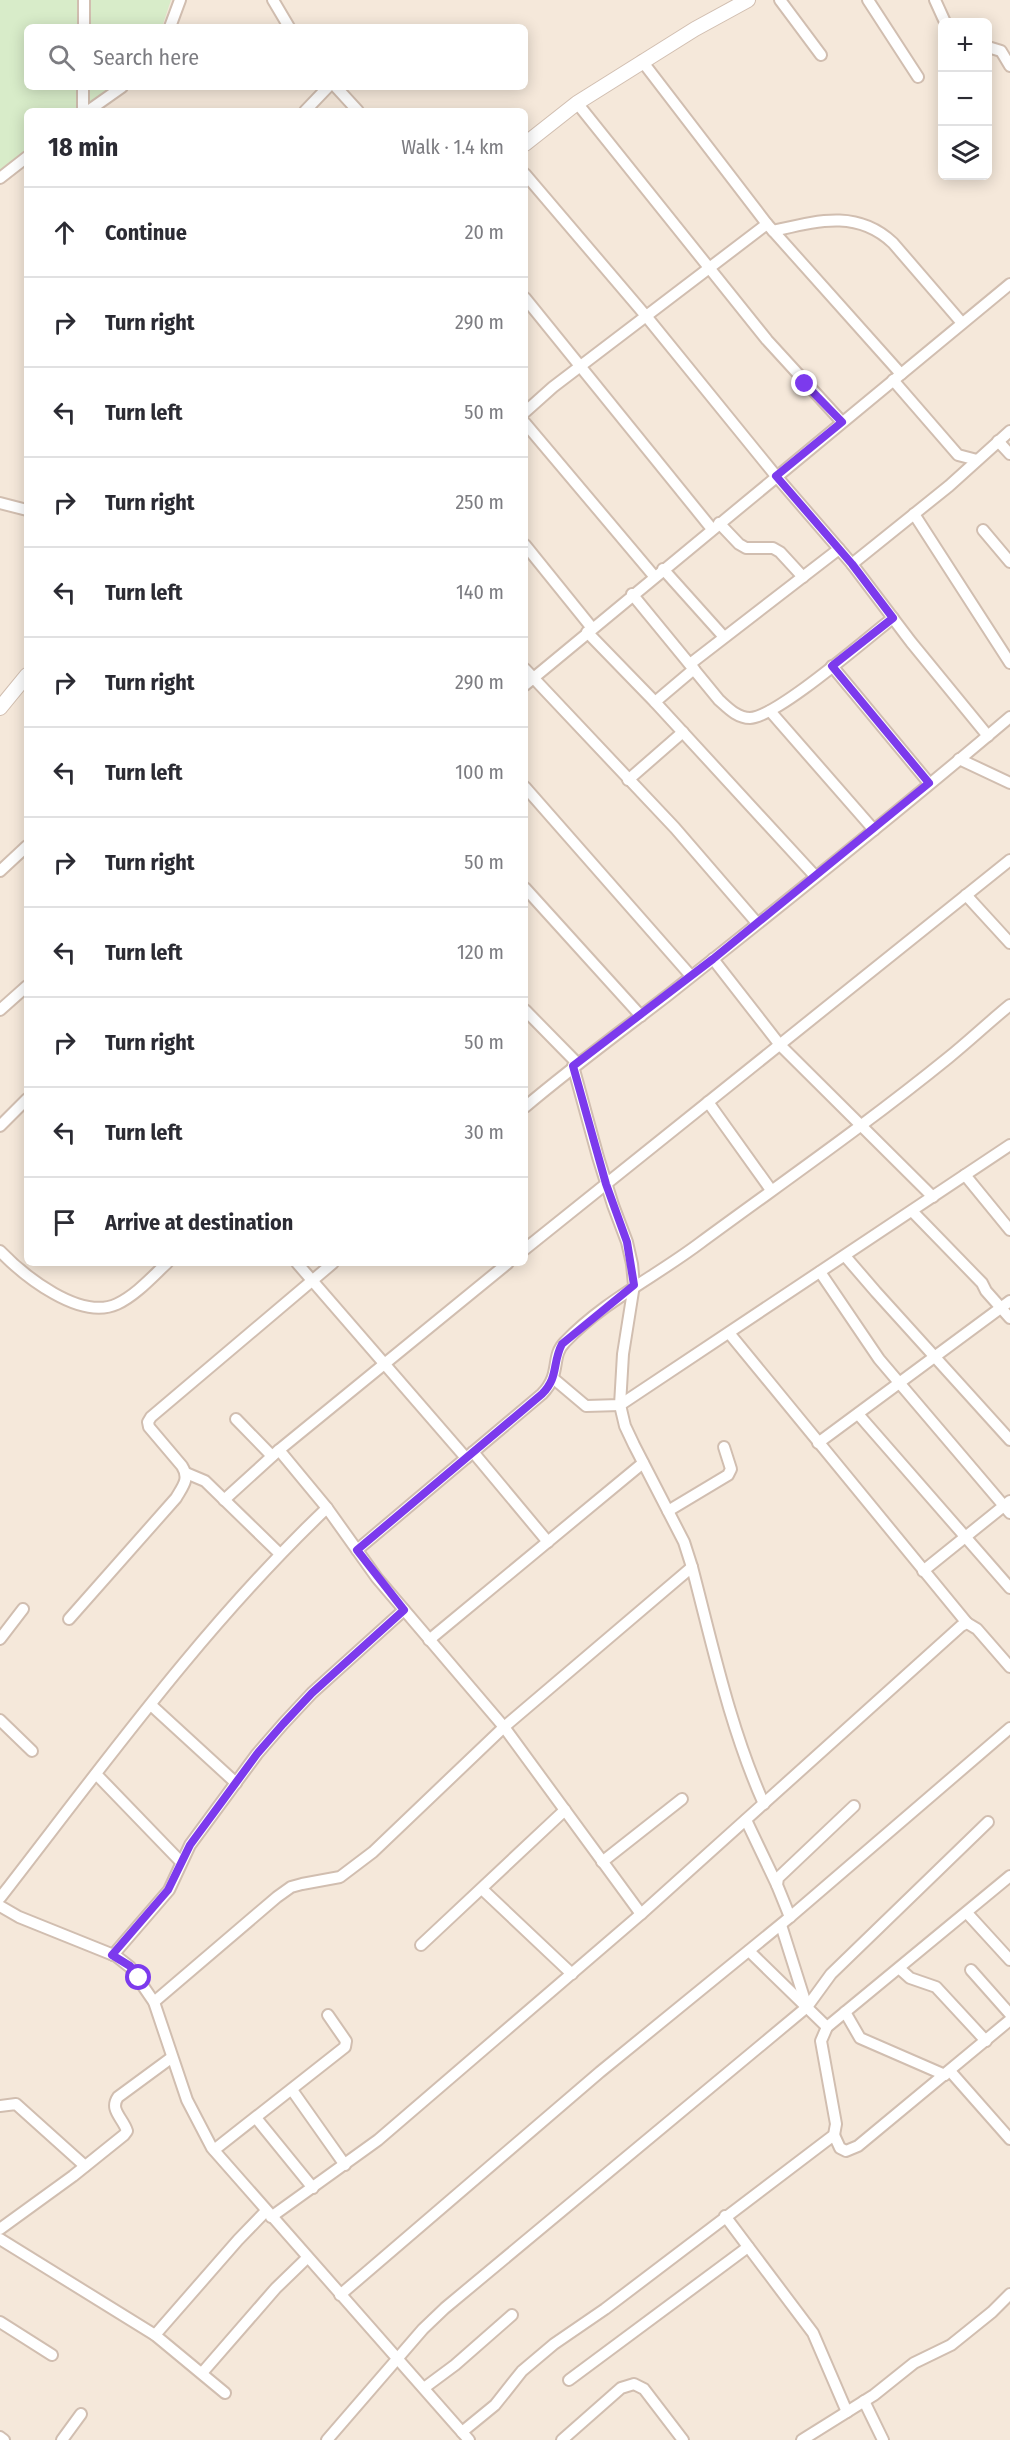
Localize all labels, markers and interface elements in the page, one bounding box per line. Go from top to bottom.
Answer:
map controls [938,18,992,180]
button: + [938,18,992,72]
search box [24,24,528,90]
icon: search [45,41,78,74]
text: Search here [93,44,199,71]
button: − [938,72,992,126]
button: layers [938,126,992,180]
text: 18 min [48,132,118,163]
text: Walk · 1.4 km [401,135,504,159]
icon: ahead [48,216,81,249]
text: Continue [105,219,187,246]
text: 20 m [465,220,504,244]
icon: right [48,306,81,339]
text: Turn right [105,309,194,336]
text: 290 m [455,310,504,334]
route end [791,370,817,396]
icon: left [48,396,81,429]
text: Turn left [105,399,183,426]
text: 50 m [464,400,504,424]
icon: right [48,486,81,519]
text: Turn right [105,489,194,516]
text: 250 m [456,490,504,514]
icon: left [48,576,81,609]
text: Turn left [105,579,183,606]
text: 140 m [456,580,504,604]
icon: right [48,666,81,699]
text: Turn right [105,669,194,696]
text: 290 m [455,670,504,694]
icon: left [48,756,81,789]
text: Turn left [105,759,183,786]
text: 100 m [455,760,504,784]
icon: right [48,846,81,879]
text: Turn right [105,849,194,876]
text: 50 m [464,850,504,874]
icon: left [48,936,81,969]
text: Turn left [105,939,183,966]
text: 120 m [457,940,504,964]
icon: right [48,1026,81,1059]
text: Turn right [105,1029,194,1056]
text: 50 m [464,1030,504,1054]
icon: left [48,1116,81,1149]
text: Turn left [105,1119,183,1146]
text: 30 m [464,1120,504,1144]
icon: arrive [48,1206,81,1239]
text: Arrive at destination [105,1209,293,1236]
route start [125,1964,151,1990]

